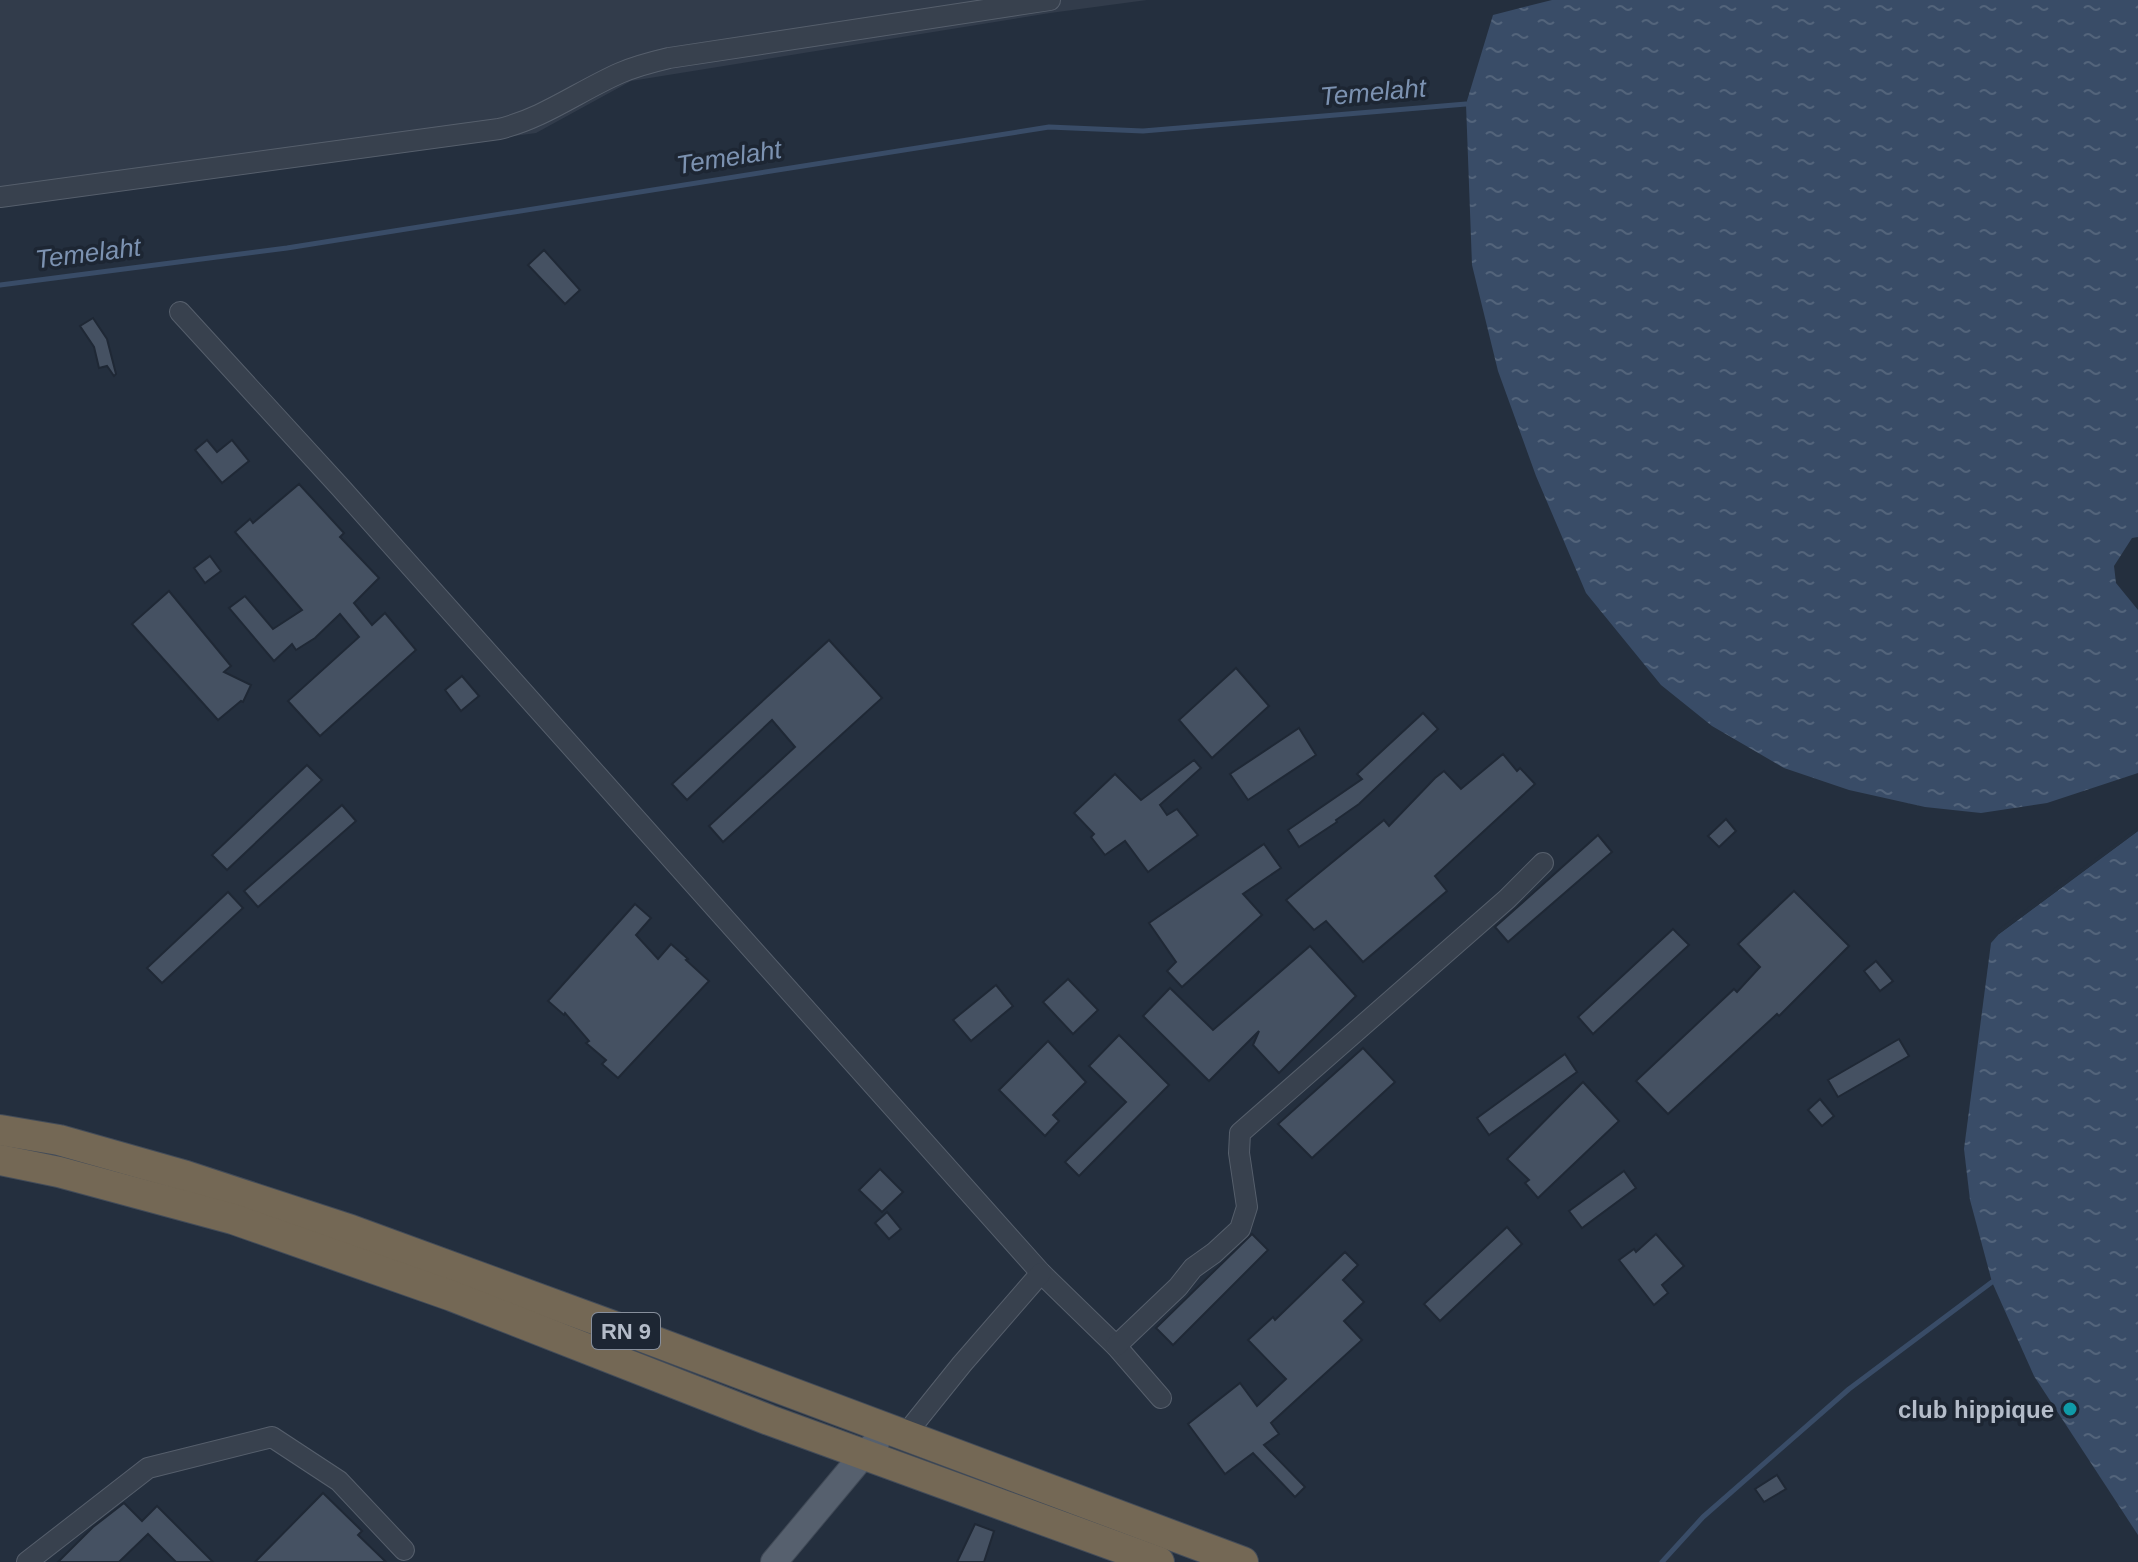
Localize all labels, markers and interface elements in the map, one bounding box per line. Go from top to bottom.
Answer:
water label: Temelaht [1319,72,1429,112]
water label: Temelaht [674,134,785,180]
water label: Temelaht [34,231,144,274]
road number: RN 9 [592,1313,660,1349]
place label: club hippique [1898,1396,2054,1423]
marker: club hippique [2061,1400,2079,1418]

